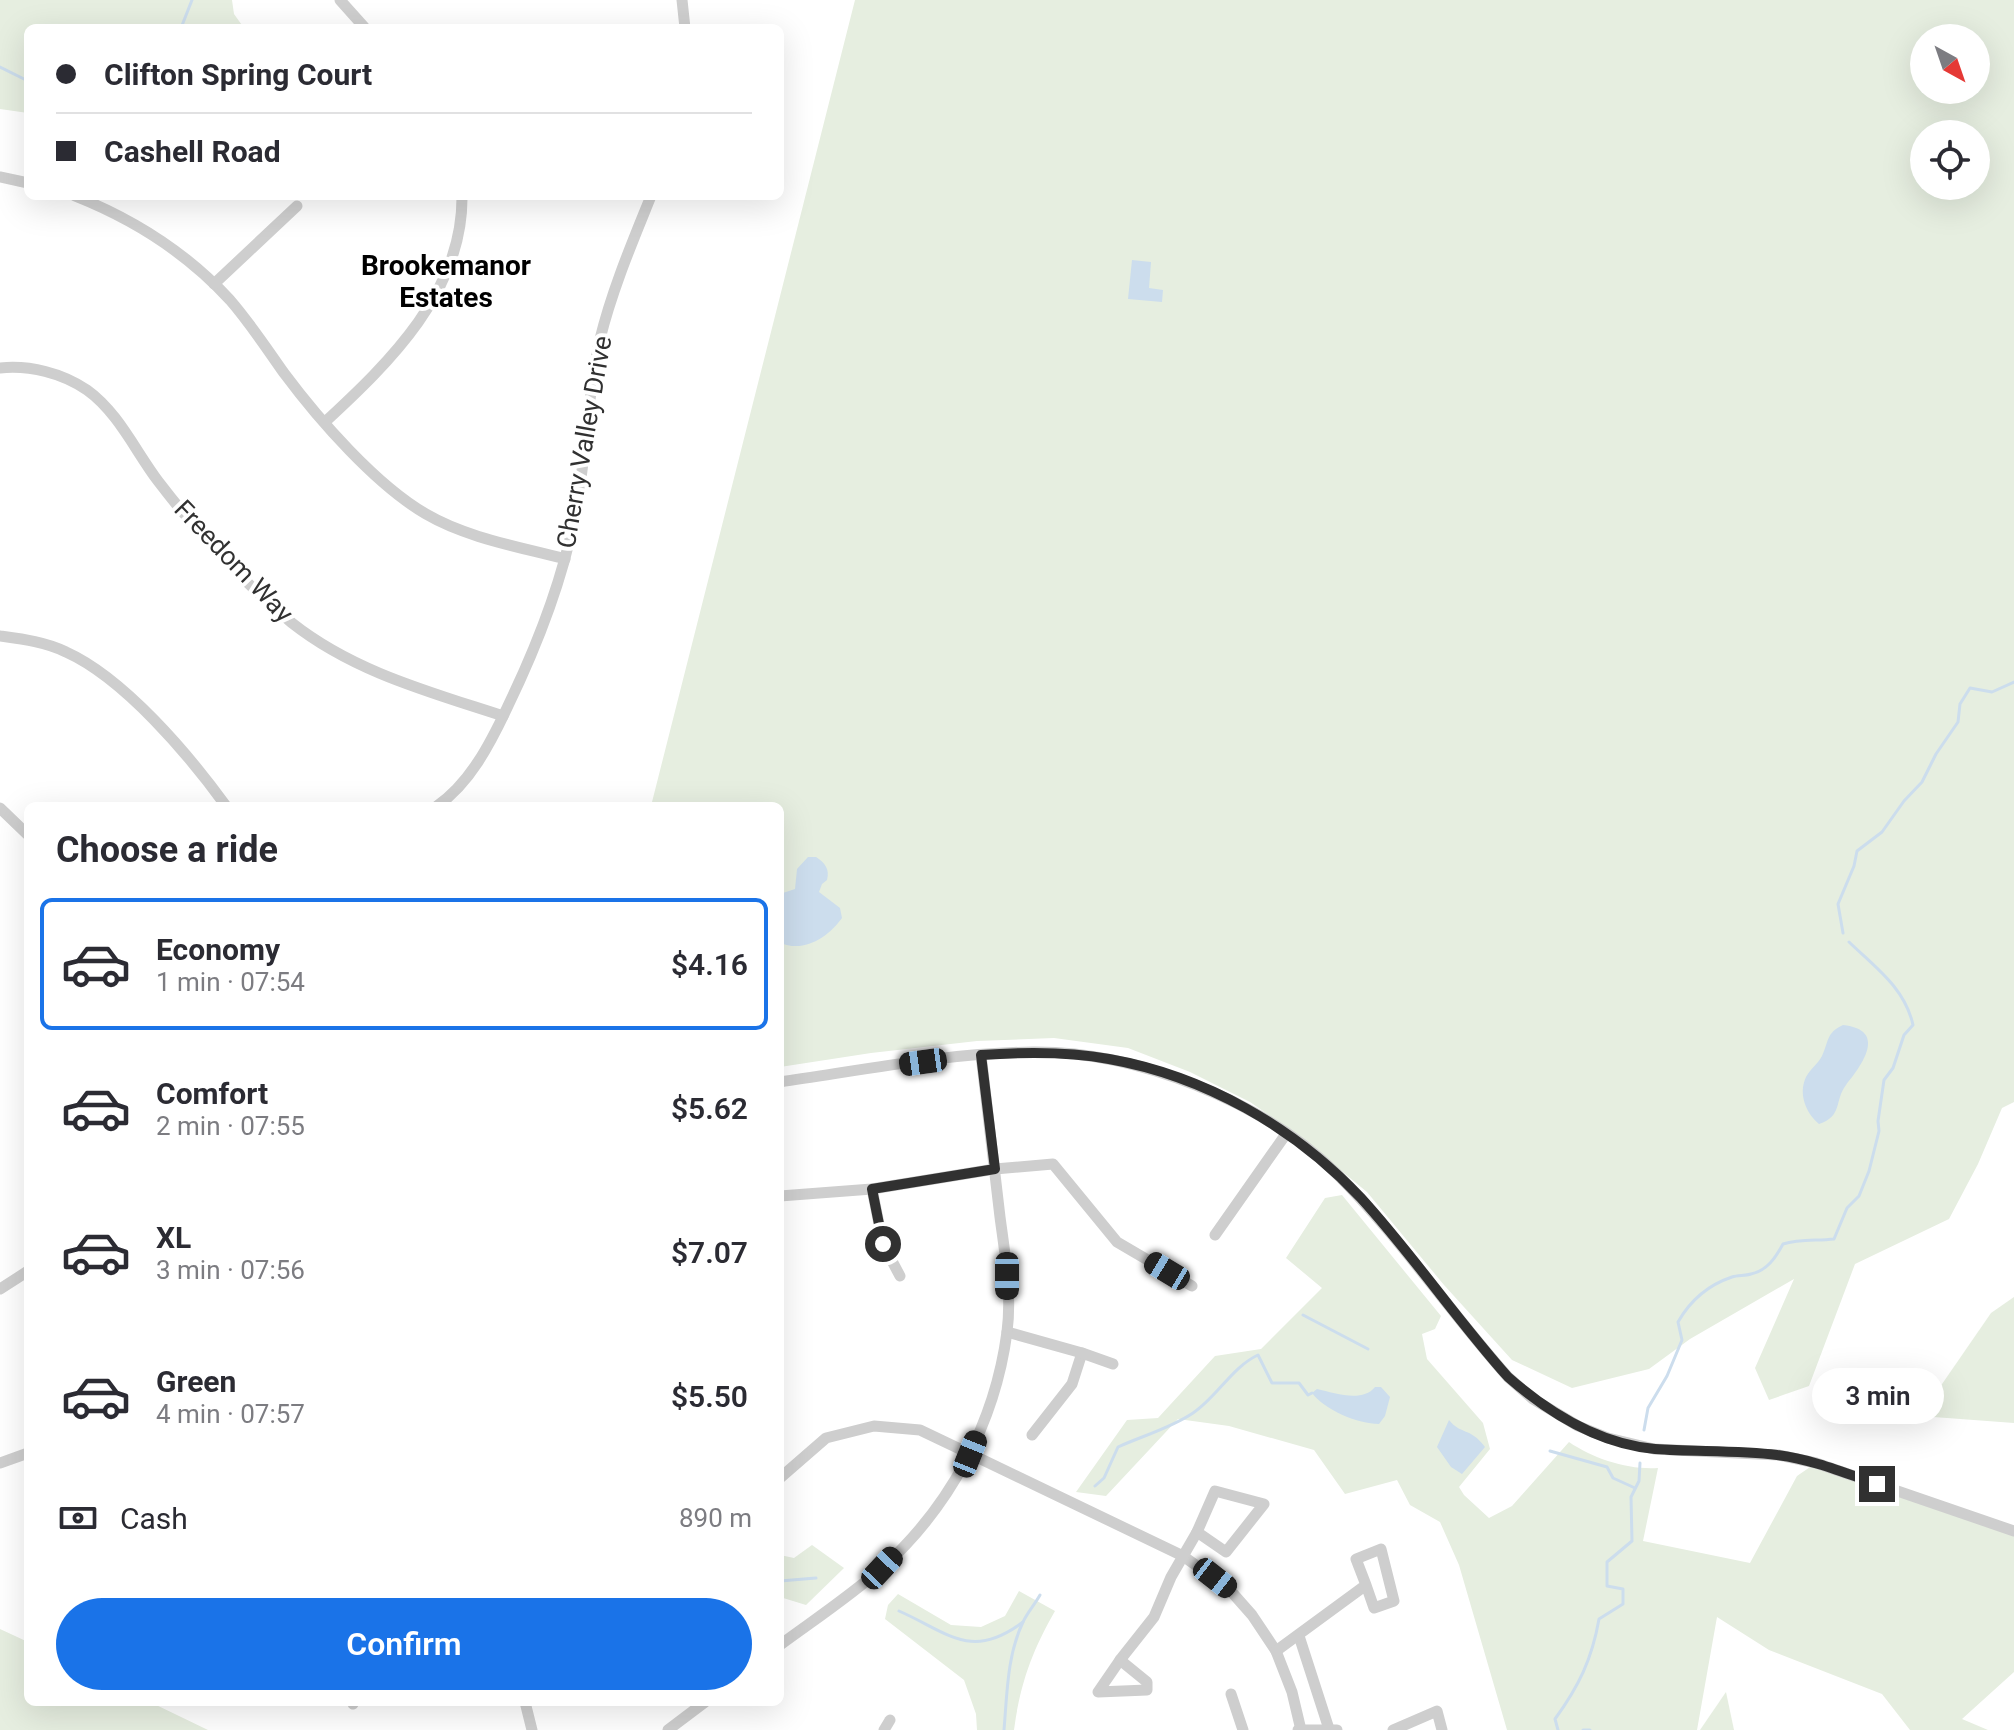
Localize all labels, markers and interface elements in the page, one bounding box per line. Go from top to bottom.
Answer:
north arrow [1910,24,1990,104]
map controls [1910,24,1990,200]
text: Clifton Spring Court [104,57,372,92]
button: locate [1910,120,1990,200]
text: Cashell Road [104,134,281,169]
district label: Brookemanor Estates [361,249,531,314]
street label: Cherry Valley Drive [551,333,617,551]
street label: Freedom Way [168,494,300,628]
text: Choose a ride [56,829,278,871]
icon: car [60,928,132,1000]
text: Economy [156,932,280,967]
text: $4.16 [671,947,748,982]
text: 1 min · 07:54 [156,967,305,997]
car [898,1047,948,1077]
icon: car [60,1072,132,1144]
text: Comfort [156,1076,268,1111]
text: $5.62 [671,1091,748,1126]
text: 2 min · 07:55 [156,1111,305,1141]
icon: car [60,1216,132,1288]
text: XL [156,1220,191,1255]
route start [865,1226,901,1262]
text: $7.07 [671,1235,748,1270]
car [1140,1248,1194,1294]
car [995,1252,1019,1300]
text: 3 min · 07:56 [156,1255,305,1285]
icon: car [60,1360,132,1432]
text: Green [156,1364,236,1399]
callout: 3 min [1811,1368,1943,1424]
text: $5.50 [671,1379,748,1414]
text: 3 min [1845,1381,1911,1411]
text: 4 min · 07:57 [156,1399,305,1429]
car [950,1427,990,1481]
route end [1859,1466,1895,1502]
icon: cash [56,1496,100,1540]
text: Cash [120,1501,188,1536]
text: 890 m [679,1503,752,1533]
car [857,1542,907,1594]
car [1189,1554,1241,1602]
button: Confirm [56,1598,752,1690]

